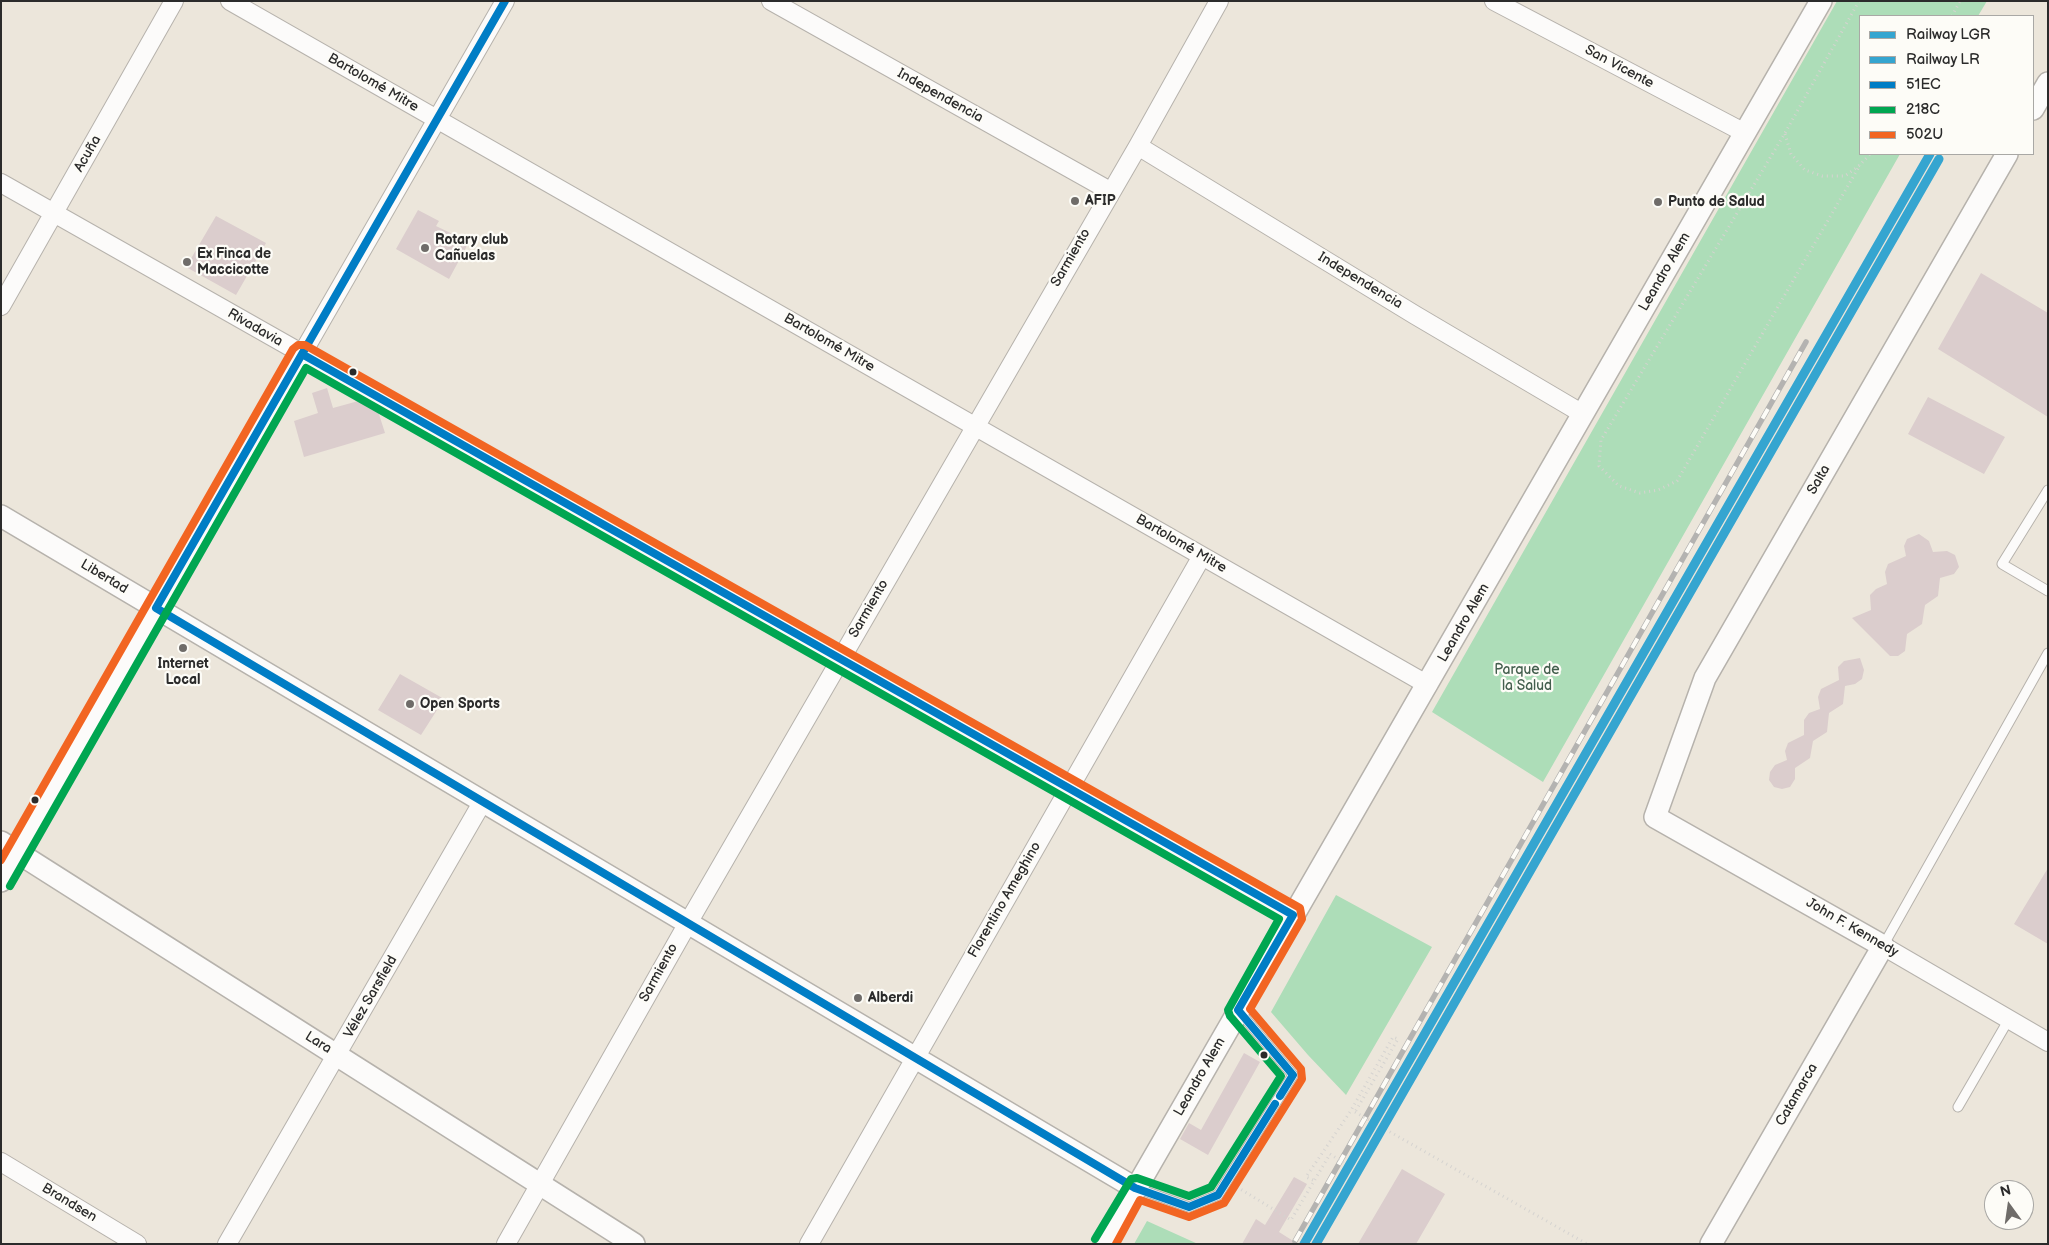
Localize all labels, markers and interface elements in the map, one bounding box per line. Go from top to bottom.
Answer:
legend [1859,15,2034,155]
text: Railway LGR [1906,25,1990,44]
street label: San Vicente [1582,42,1656,92]
street label: Bartolomé Mitre [325,50,421,116]
text: Railway LR [1906,50,1980,69]
street label: Independencia [894,65,986,127]
text: 51EC [1906,75,1941,94]
text: 218C [1906,100,1940,119]
text: 502U [1906,125,1943,144]
street label: Acuña [71,133,105,175]
place label: AFIP [1085,193,1116,209]
place label: Punto de Salud [1668,194,1765,210]
marker: AFIP [1069,195,1081,207]
marker: Punto de Salud [1652,196,1664,208]
street label: Sarmiento [1048,226,1094,290]
street label: Leandro Alem [1636,230,1694,314]
place label: Rotary club Cañuelas [435,232,508,264]
marker: Rotary club Cañuelas [419,242,431,254]
place label: Ex Finca de Maccicotte [197,246,271,278]
street label: Independencia [1315,249,1405,313]
marker: Ex Finca de Maccicotte [181,256,193,268]
street label: Rivadavia [224,305,286,351]
street label: Bartolomé Mitre [781,310,877,376]
unlabelled marker [348,367,358,377]
street label: Salta [1804,462,1834,498]
street label: Bartolomé Mitre [1133,511,1229,577]
street label: Libertad [77,556,131,598]
street label: Sarmiento [846,577,892,641]
street label: Leandro Alem [1435,581,1493,665]
marker: Internet Local [177,642,189,654]
place label: Internet Local [157,656,209,689]
park label: Parque de la Salud [1494,662,1560,694]
place label: Open Sports [420,696,500,712]
marker: Open Sports [404,698,416,710]
unlabelled marker [30,795,40,805]
street label: Florentino Ameghino [965,839,1045,961]
street label: John F. Kennedy [1803,895,1901,961]
street label: Sarmiento [636,941,682,1005]
street label: Vélez Sarsfield [341,953,401,1041]
place label: Alberdi [868,990,913,1006]
marker: Alberdi [852,992,864,1004]
street label: Lara [302,1028,334,1058]
street label: Leandro Alem [1171,1035,1229,1119]
unlabelled marker [1259,1050,1269,1060]
street label: Catamarca [1772,1061,1822,1129]
street label: Brandsen [38,1180,100,1226]
north arrow [1984,1180,2034,1230]
text: N [1998,1181,2013,1200]

